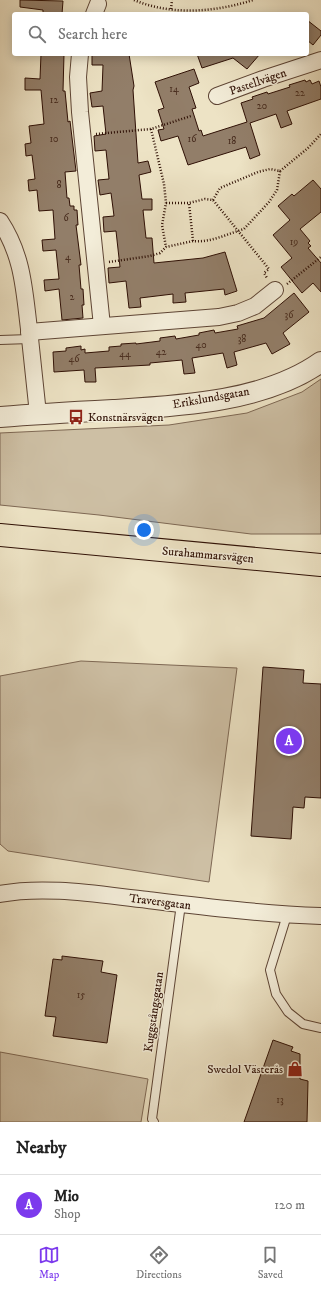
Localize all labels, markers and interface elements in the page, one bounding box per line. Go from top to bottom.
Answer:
search box [12,12,309,56]
icon: search [26,23,48,45]
text: Search here [58,25,127,44]
street label: Pastellvägen [227,65,289,99]
house number: 14 [169,83,179,95]
house number: 22 [295,87,305,99]
house number: 12 [50,94,58,106]
house number: 20 [257,100,267,112]
house number: 10 [49,133,59,145]
house number: 16 [188,133,197,145]
house number: 18 [228,135,236,147]
house number: 8 [56,179,62,191]
house number: 6 [63,212,69,224]
house number: 19 [290,236,298,248]
house number: 4 [65,251,71,263]
house number: 2 [70,291,75,303]
house number: 36 [285,309,294,321]
house number: 38 [238,333,246,345]
house number: 40 [195,339,207,351]
house number: 42 [156,346,166,358]
house number: 44 [119,348,131,360]
house number: 46 [69,353,80,365]
street label: Erikslundsgatan [171,384,251,412]
bus stop icon: Konstnärsvägen [67,408,85,426]
place label: Konstnärsvägen [88,410,164,425]
your location [134,520,154,540]
street label: Surahammarsvägen [161,544,255,567]
pin: A [276,726,302,756]
street label: Traversgatan [128,891,193,913]
street label: Kuggstångsgatan [141,970,167,1053]
house number: 15 [77,989,85,1001]
shop icon: Swedol Västerås [286,1060,304,1078]
place label: Swedol Västerås [207,1062,283,1077]
house number: 13 [276,1094,284,1106]
text: Nearby [16,1137,66,1159]
text: Mio [54,1187,79,1206]
text: A [25,1197,33,1213]
text: 120 m [274,1197,305,1213]
text: Shop [54,1206,80,1222]
tab: Map [38,1244,60,1282]
tab: Directions [136,1244,182,1282]
tab: Saved [258,1244,283,1282]

